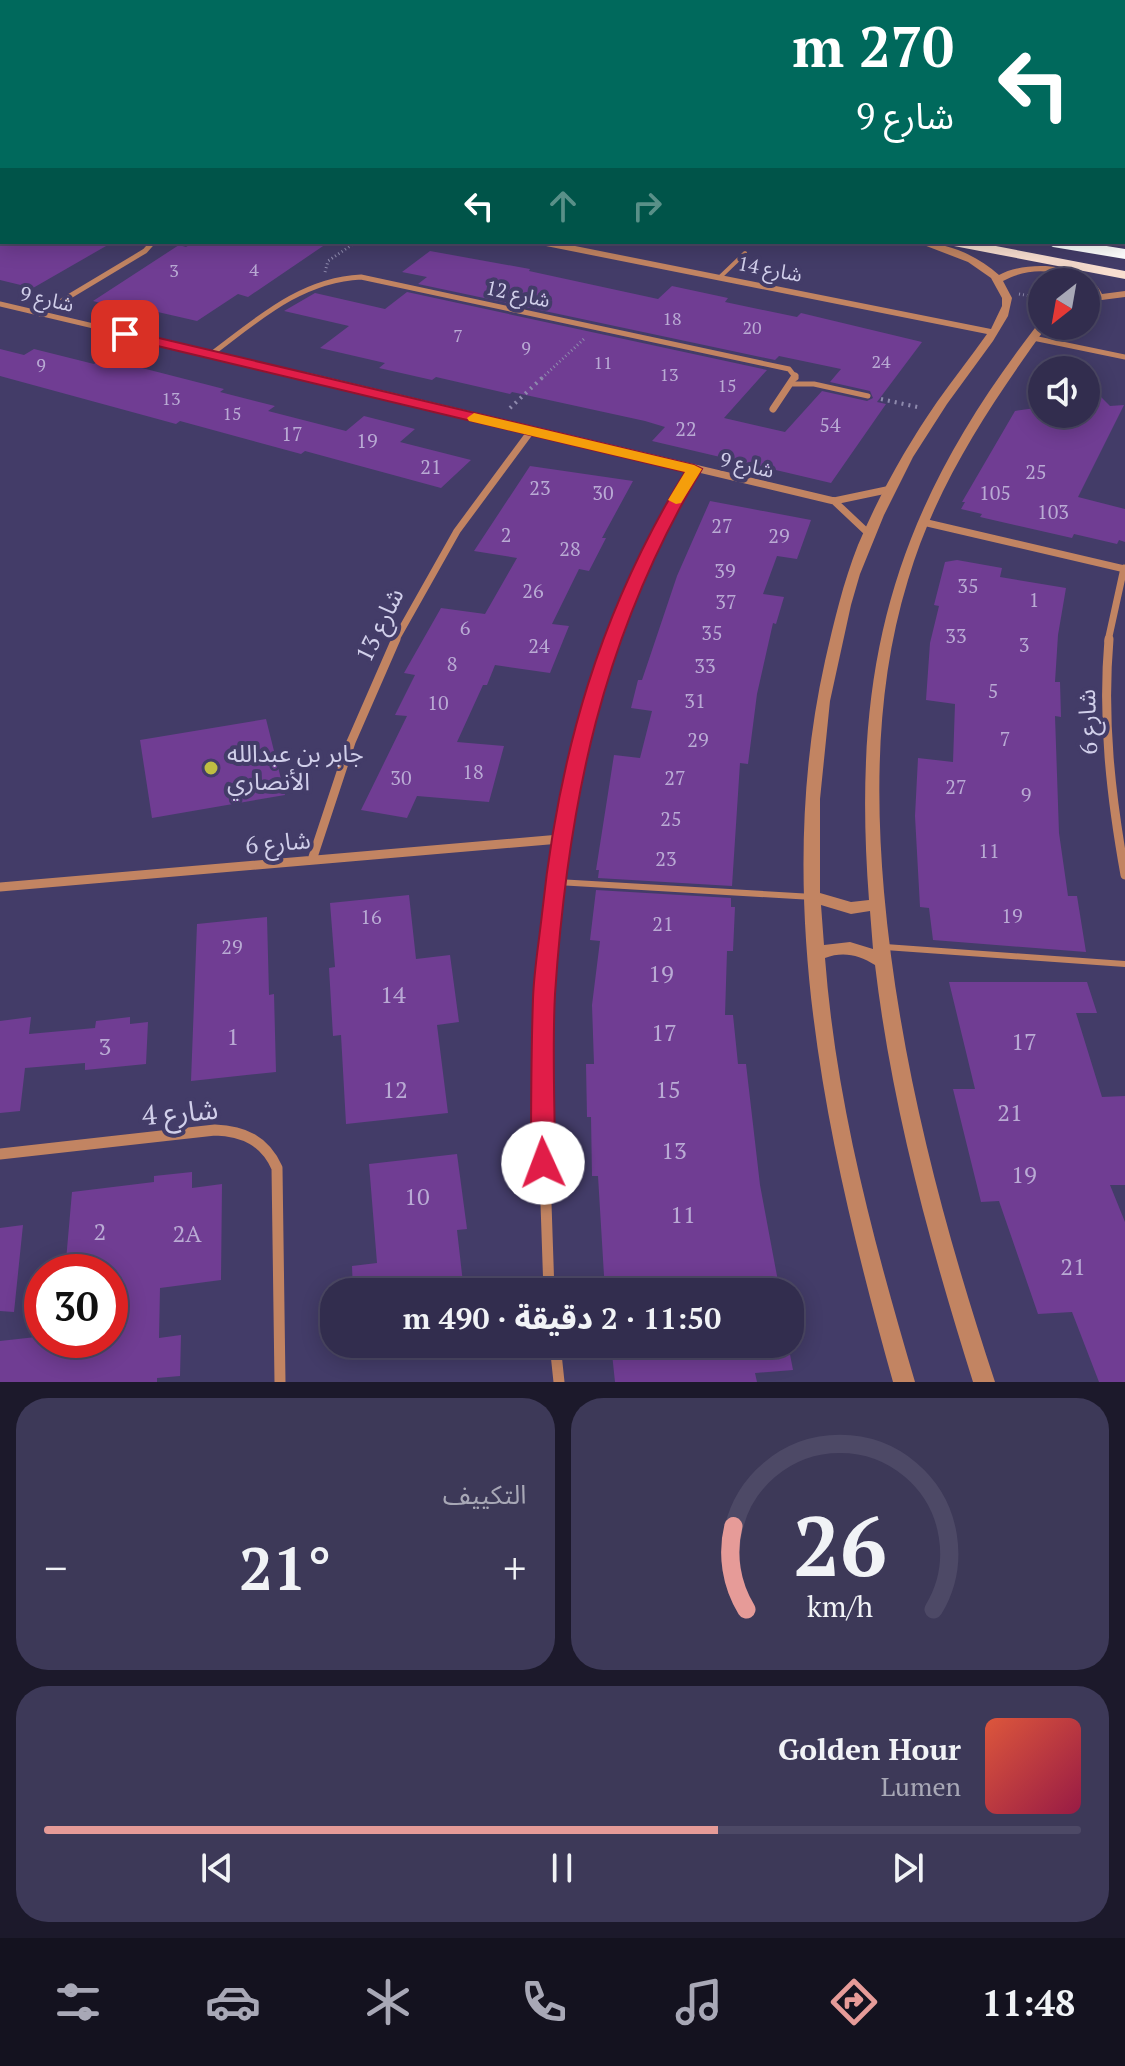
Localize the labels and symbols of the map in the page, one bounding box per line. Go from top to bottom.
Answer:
street label: شارع 14 [735,249,805,290]
house number: 4 [249,257,259,281]
house number: 3 [169,258,179,282]
north arrow [1028,268,1100,340]
street label: شارع 12 [483,274,553,315]
street label: شارع 9 [17,279,77,320]
pin [91,300,159,368]
house number: 18 [662,306,682,330]
house number: 20 [742,315,762,339]
house number: 7 [453,323,463,347]
house number: 9 [521,335,531,359]
house number: 24 [871,349,891,373]
house number: 11 [593,350,613,374]
house number: 9 [36,352,46,376]
house number: 13 [659,362,679,386]
house number: 15 [717,373,737,397]
house number: 13 [161,386,181,410]
house number: 15 [222,401,242,425]
house number: 54 [819,411,841,438]
house number: 22 [675,415,697,442]
house number: 17 [281,420,303,447]
house number: 19 [356,427,378,454]
street label: شارع 9 [717,445,777,486]
house number: 21 [420,453,442,480]
house number: 25 [1025,458,1047,485]
house number: 23 [529,474,551,501]
house number: 30 [592,479,614,506]
house number: 105 [979,479,1011,506]
house number: 103 [1037,498,1069,525]
house number: 27 [711,512,733,539]
house number: 2 [501,521,511,548]
house number: 29 [768,522,790,549]
house number: 28 [559,535,581,562]
house number: 39 [714,557,736,584]
house number: 35 [957,572,979,599]
house number: 26 [522,577,544,604]
street label: شارع 13 [348,582,412,668]
house number: 1 [1029,586,1039,613]
house number: 37 [715,588,737,615]
house number: 6 [460,614,471,641]
house number: 35 [701,619,723,646]
house number: 33 [945,622,967,649]
house number: 3 [1019,631,1029,658]
house number: 24 [528,632,550,659]
house number: 8 [447,650,457,677]
house number: 33 [694,652,716,679]
house number: 5 [988,677,998,704]
house number: 31 [684,687,706,714]
house number: 10 [427,689,449,716]
street label: شارع 6 [1070,689,1106,755]
house number: 7 [1000,725,1010,752]
house number: 29 [687,726,709,753]
place label: جابر بن عبدالله الأنصاري [227,737,364,801]
house number: 18 [462,758,484,785]
marker: جابر بن عبدالله الأنصاري [202,759,220,777]
house number: 30 [390,764,412,791]
house number: 27 [664,764,686,791]
house number: 27 [945,773,967,800]
house number: 9 [1021,781,1031,808]
house number: 25 [660,805,682,832]
street label: شارع 6 [244,823,312,863]
house number: 11 [978,837,1000,864]
house number: 23 [655,845,677,872]
house number: 19 [1001,902,1023,929]
house number: 16 [360,903,382,930]
house number: 21 [652,910,674,937]
house number: 29 [221,933,243,960]
house number: 19 [648,957,674,989]
house number: 14 [380,978,406,1010]
house number: 17 [651,1016,677,1048]
house number: 1 [227,1020,239,1052]
house number: 17 [1011,1025,1037,1057]
house number: 3 [99,1030,111,1062]
house number: 12 [382,1073,408,1105]
house number: 15 [655,1073,681,1105]
street label: شارع 4 [140,1090,220,1136]
house number: 21 [997,1096,1023,1128]
position arrow [501,1121,585,1205]
house number: 13 [661,1134,687,1166]
house number: 19 [1011,1158,1037,1190]
house number: 10 [404,1180,430,1212]
house number: 11 [670,1198,696,1230]
house number: 2 [94,1215,106,1247]
house number: 2A [172,1217,202,1249]
house number: 21 [1060,1250,1086,1282]
speed limit sign: 30 [24,1254,128,1358]

